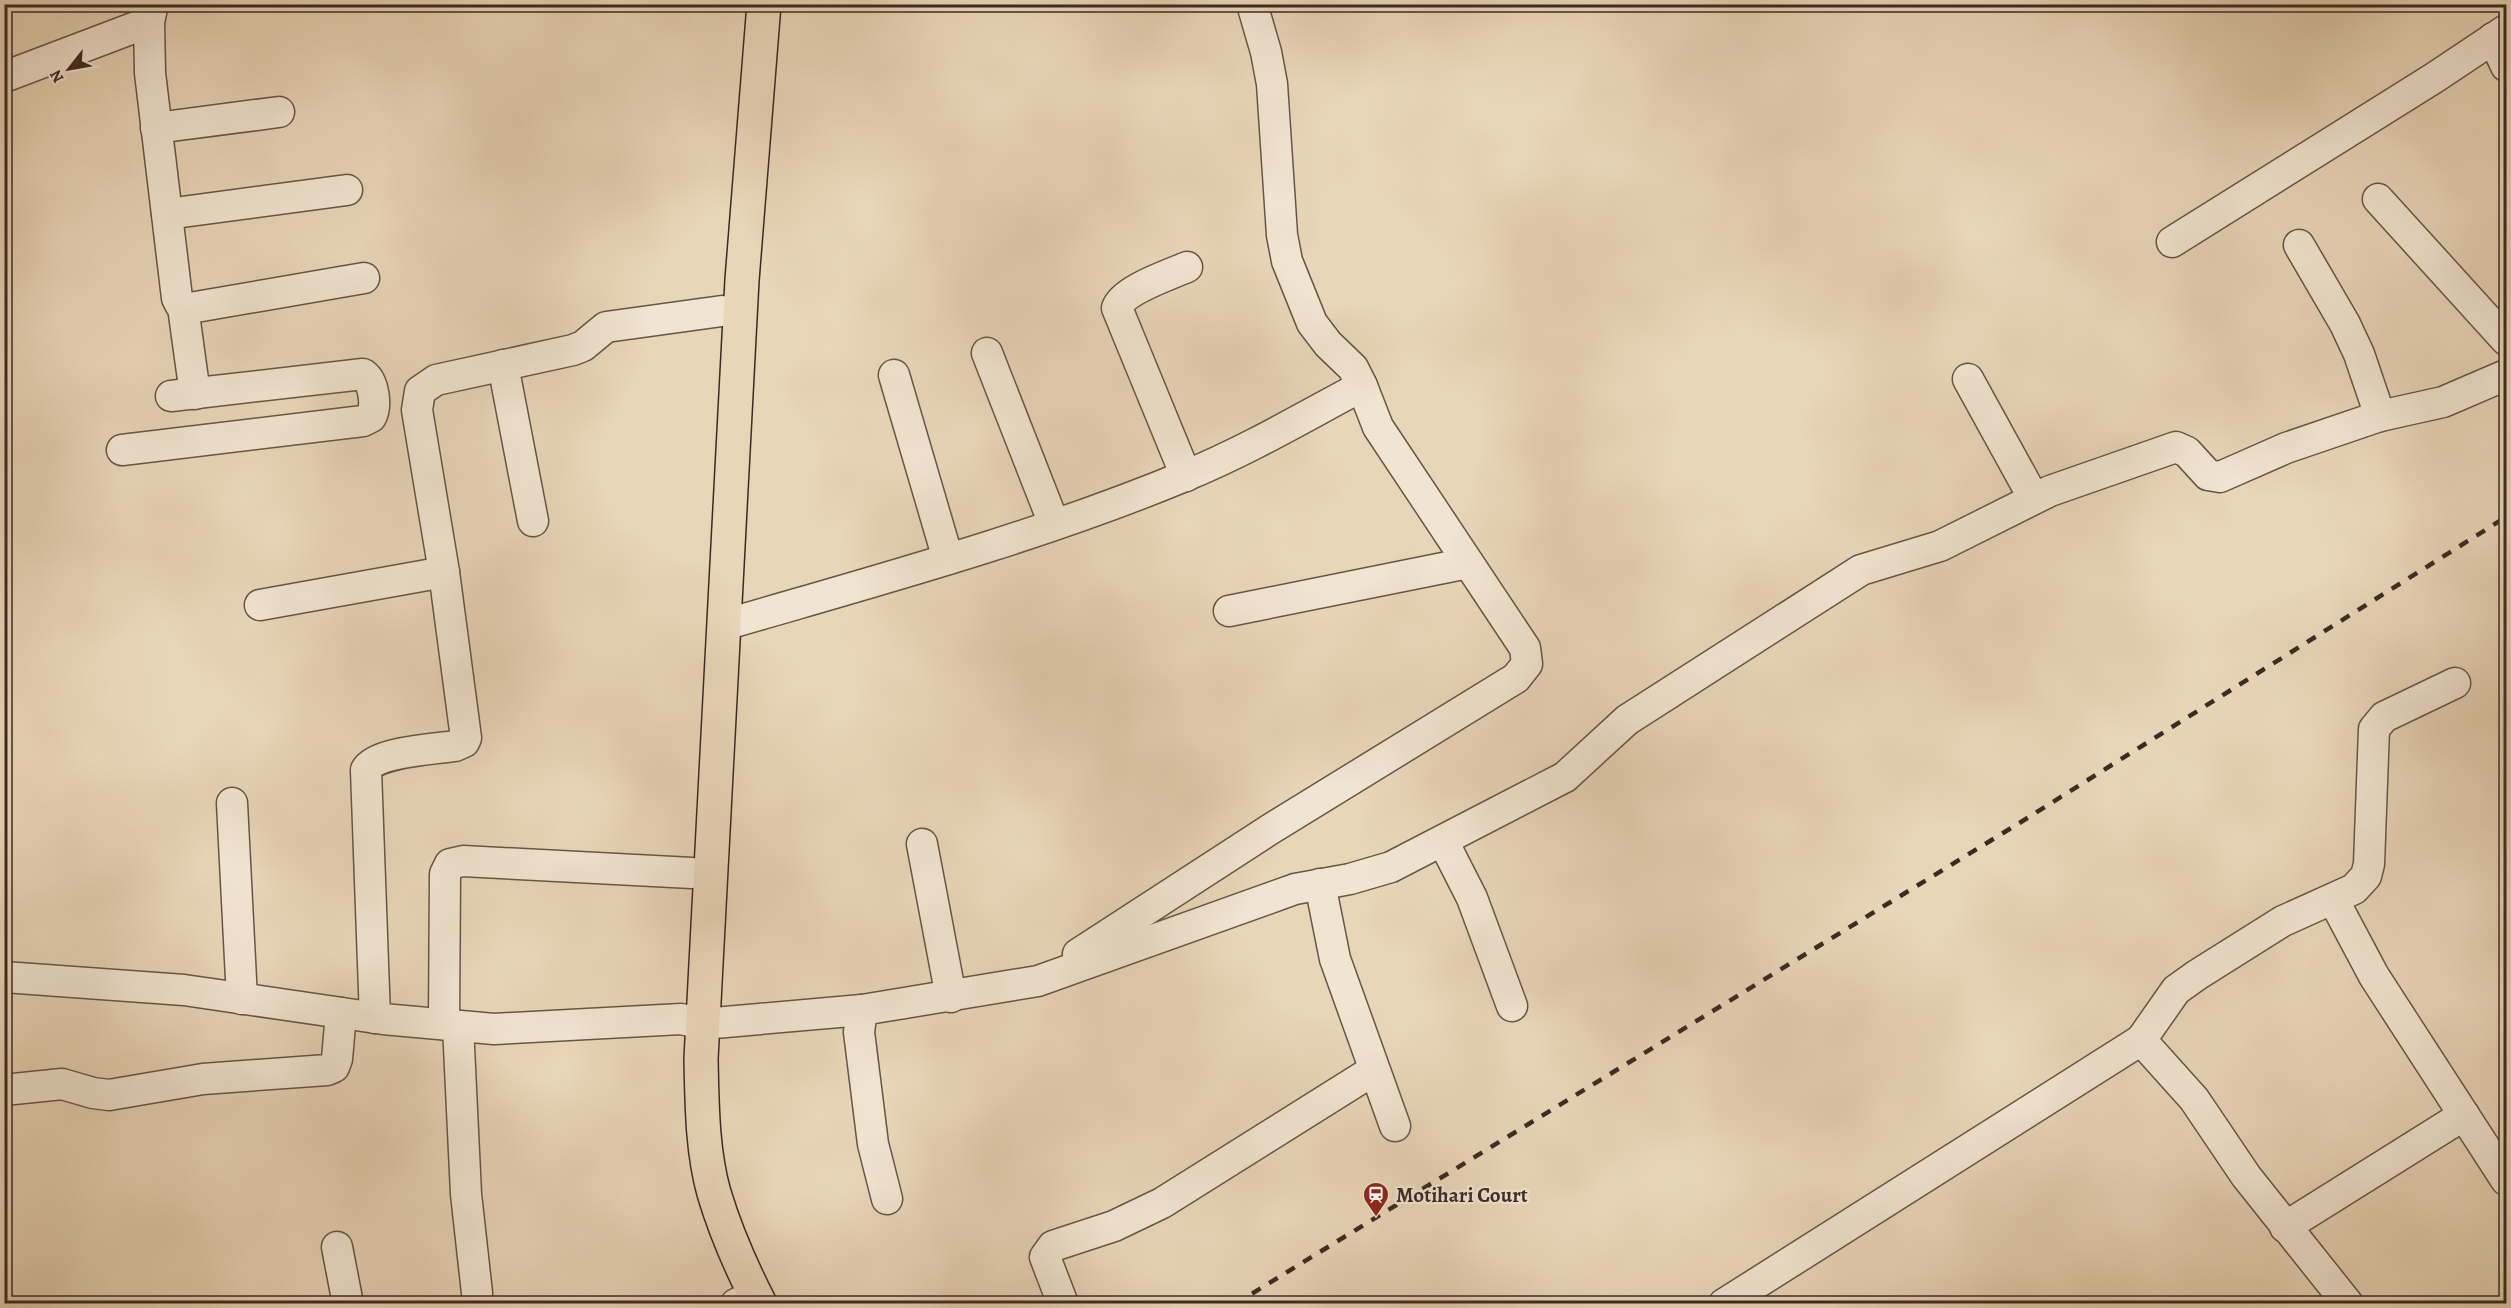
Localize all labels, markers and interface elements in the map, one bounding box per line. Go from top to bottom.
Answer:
north arrow [39,39,99,99]
text: N [44,65,69,87]
station icon: Motihari Court [1361,1180,1391,1218]
place label: Motihari Court [1396,1181,1528,1209]

